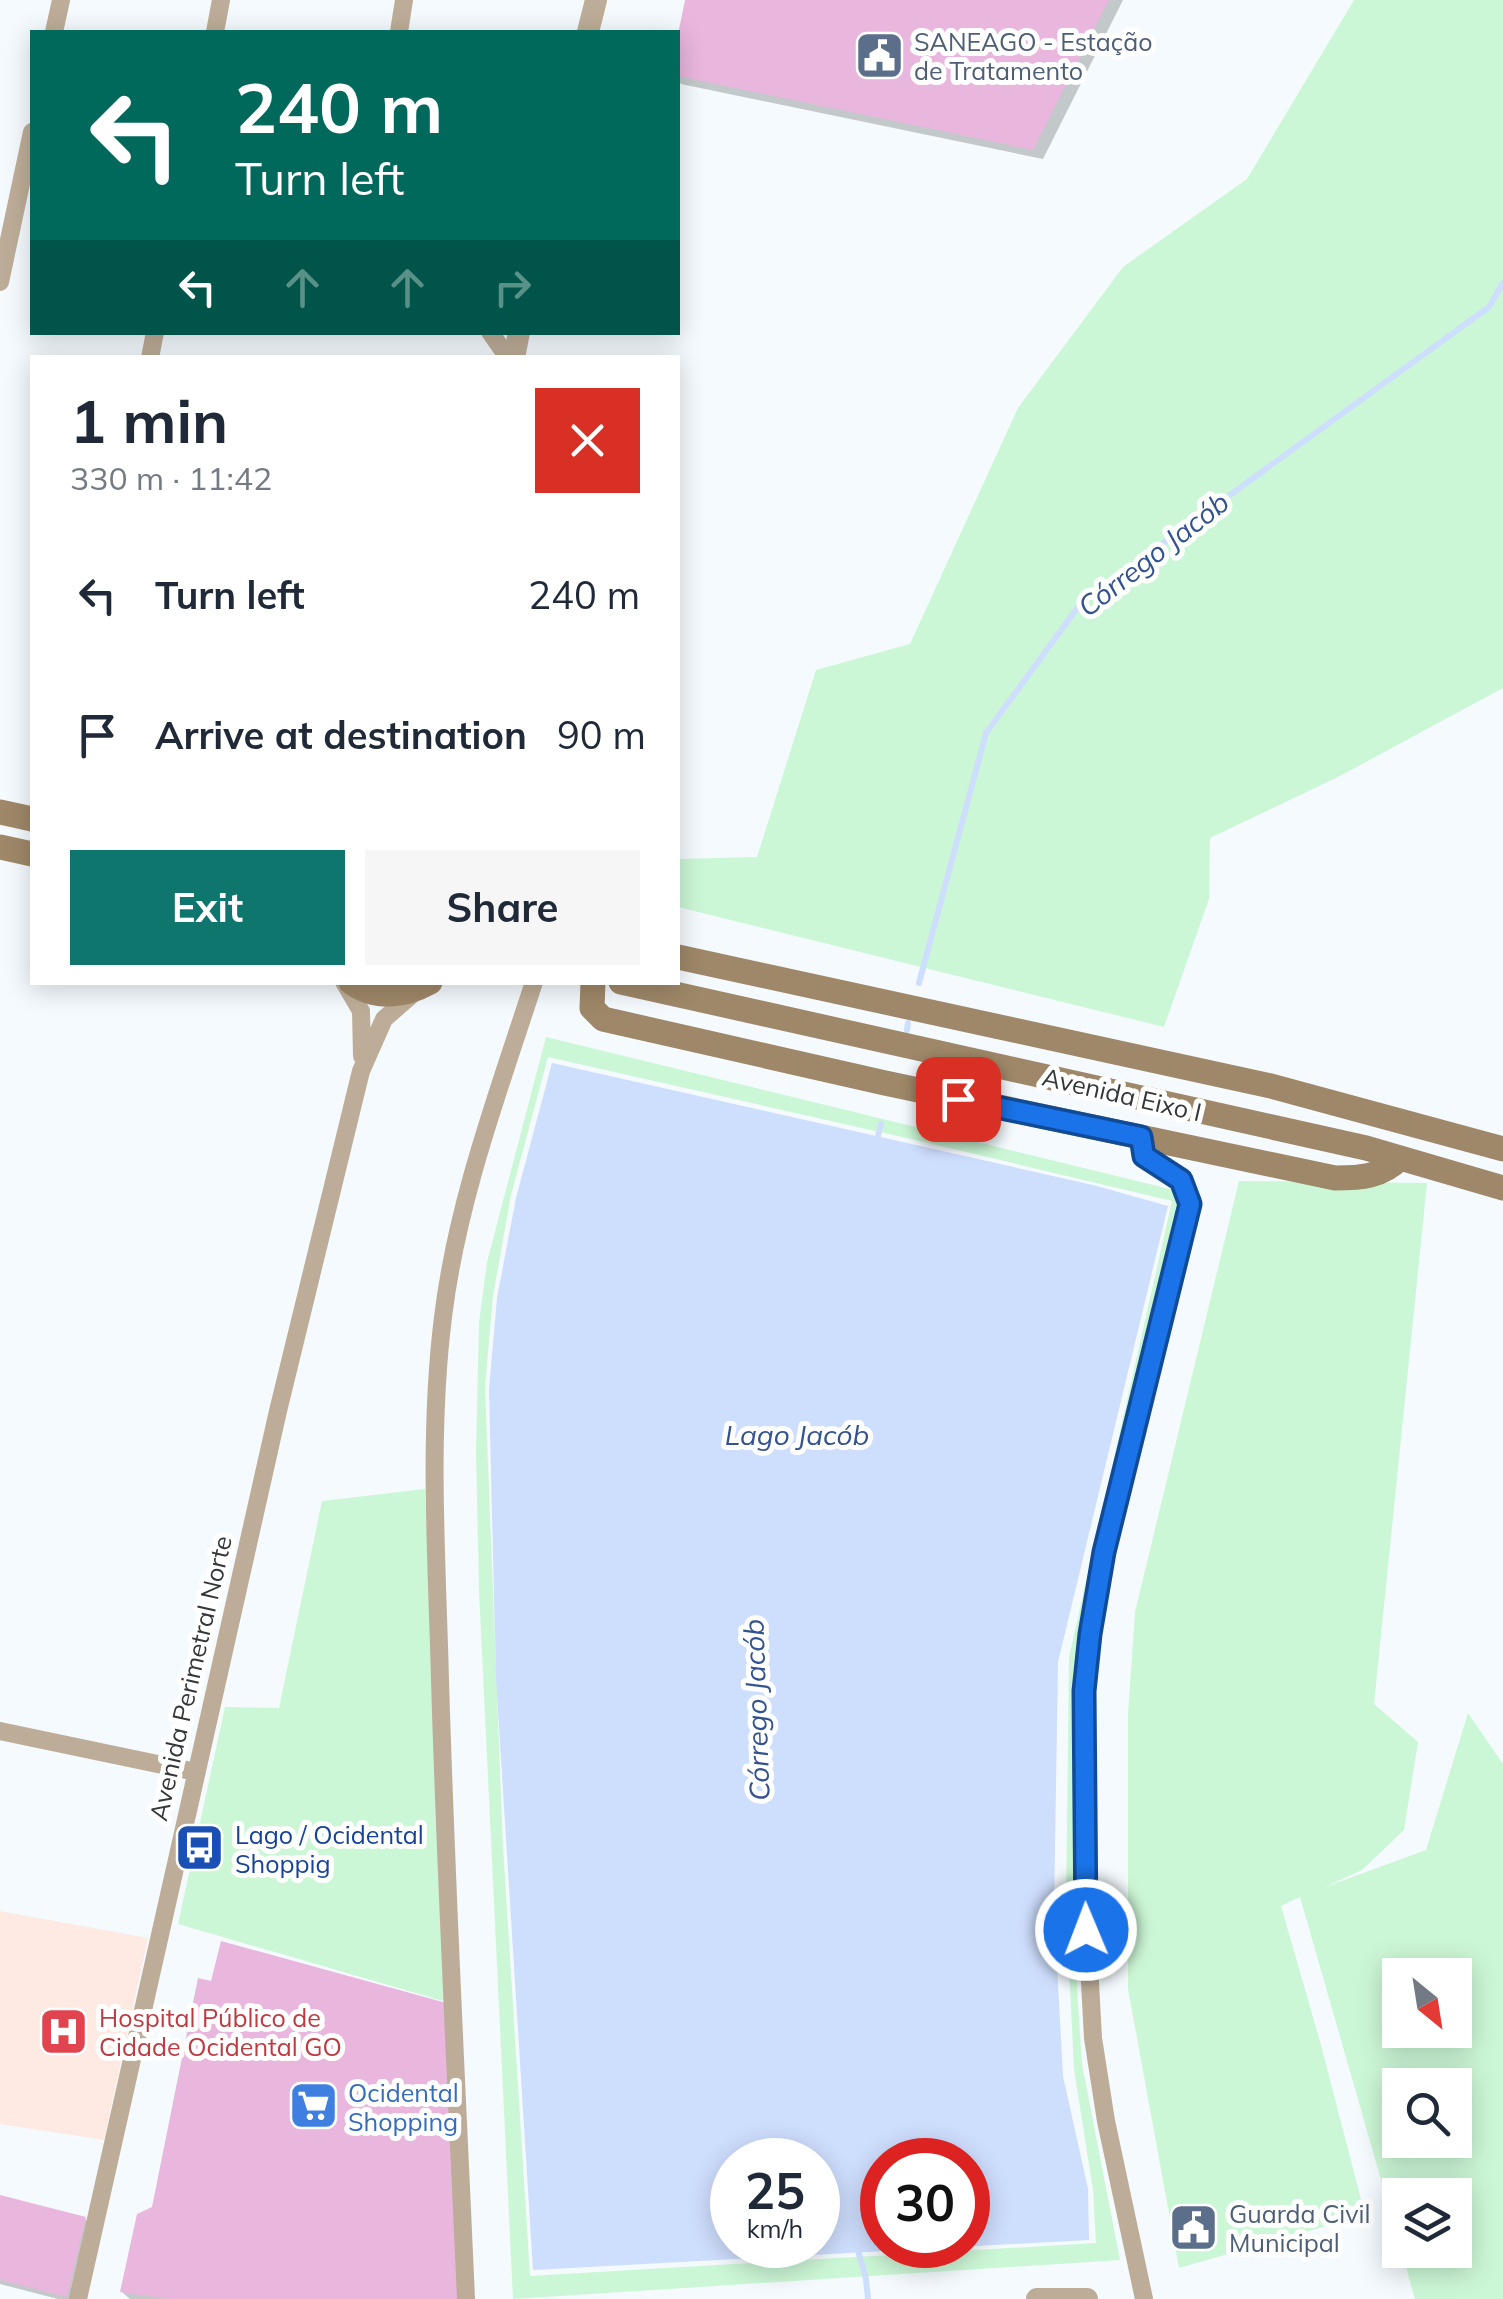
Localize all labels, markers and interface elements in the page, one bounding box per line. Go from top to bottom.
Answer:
place label: SANEAGO - Estação de Tratamento [914,26,1153,86]
public building icon: SANEAGO - Estação de Tratamento [853,29,905,81]
text: 240 m [235,63,443,151]
icon: left [70,70,200,200]
text: Turn left [235,150,404,206]
icon: left [170,260,225,315]
icon: ahead [275,260,330,315]
icon: ahead [380,260,435,315]
icon: right [485,260,540,315]
text: 1 min [70,383,228,458]
button: close [535,388,640,493]
text: 330 m · 11:42 [70,458,272,498]
water label: Córrego Jacób [1070,484,1236,624]
icon: left [70,568,125,623]
text: Turn left [155,571,305,619]
text: 240 m [528,571,640,619]
icon: arrive [70,708,125,763]
text: Arrive at destination [155,711,527,759]
text: 90 m [557,711,646,759]
button: Exit [70,850,345,965]
button: Share [365,850,640,965]
pin [916,1057,1001,1142]
street label: Avenida Eixo I [1039,1061,1205,1127]
icon: arrive [931,1072,986,1127]
water label: Lago Jacób [725,1417,869,1452]
street label: Avenida Perimetral Norte [142,1532,238,1824]
water label: Córrego Jacób [735,1618,777,1802]
place label: Lago / Ocidental Shoppig [235,1819,424,1879]
bus stop icon: Lago / Ocidental Shoppig [174,1822,226,1874]
position arrow [1034,1878,1138,1982]
north arrow [1382,1958,1472,2048]
map controls [1382,1958,1472,2268]
place label: Hospital Público de Cidade Ocidental GO [99,2002,342,2062]
hospital icon: Hospital Público de Cidade Ocidental GO [38,2005,90,2057]
button: search [1382,2068,1472,2158]
place label: Ocidental Shopping [348,2077,459,2137]
supermarket icon: Ocidental Shopping [287,2080,339,2132]
speed limit sign: 30 [860,2138,990,2268]
text: 25 [745,2159,805,2222]
button: layers [1382,2178,1472,2268]
place label: Guarda Civil Municipal [1229,2198,1370,2258]
public building icon: Guarda Civil Municipal [1168,2201,1220,2253]
text: km/h [747,2213,803,2244]

